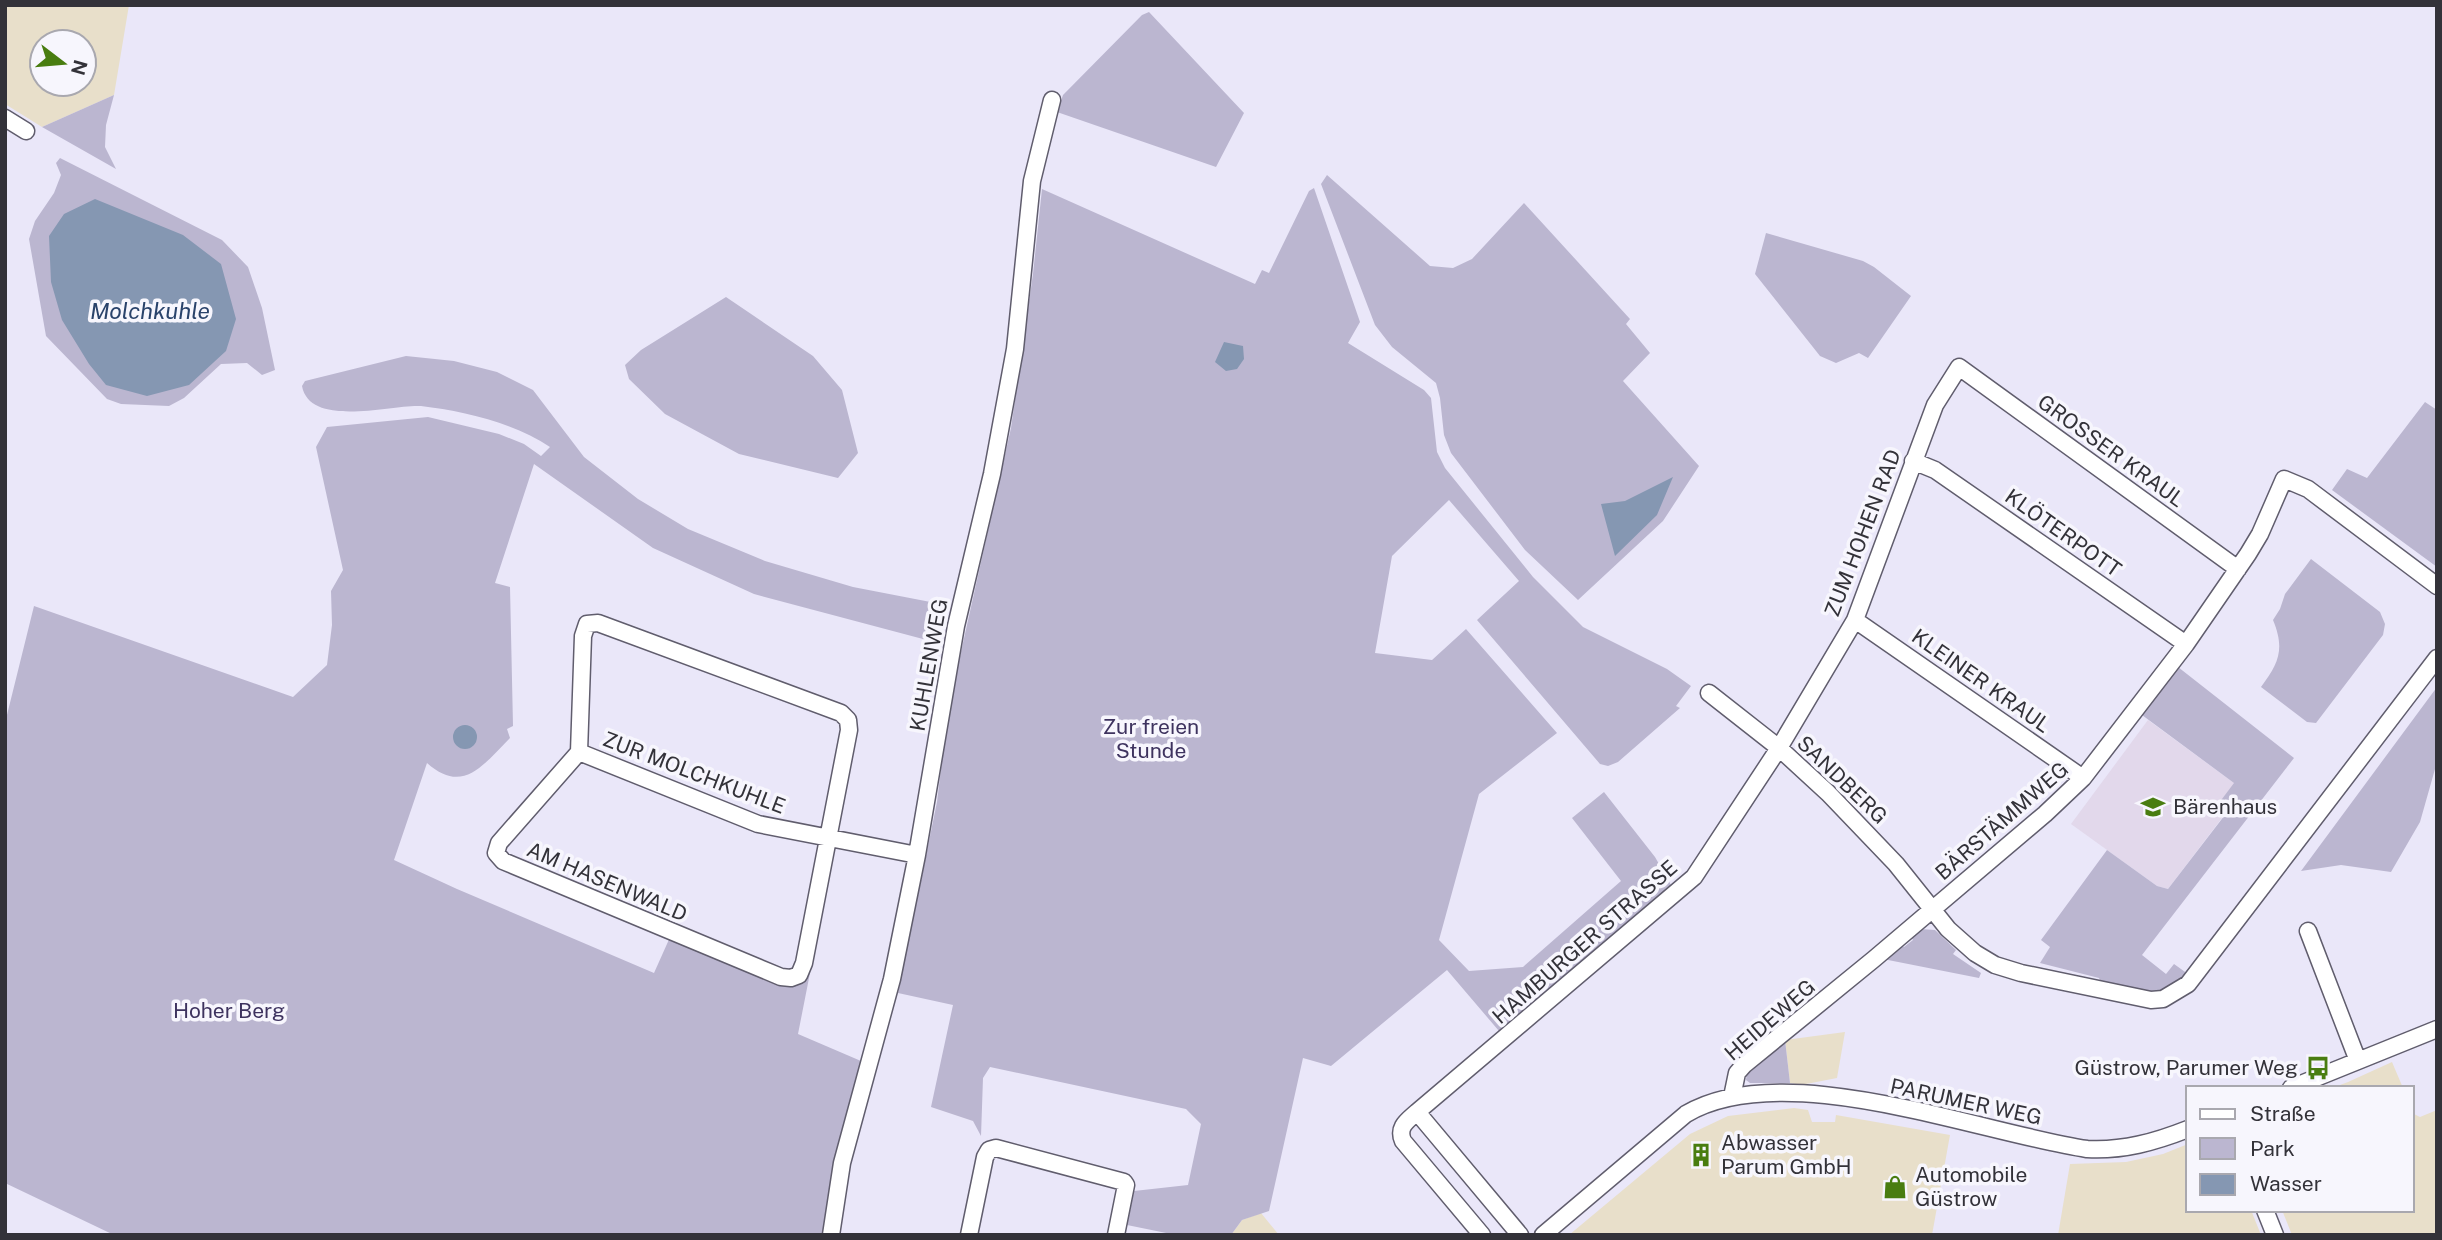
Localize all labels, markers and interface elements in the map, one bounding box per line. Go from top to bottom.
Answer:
north arrow [28,28,98,98]
text: N [67,58,92,78]
water label: Molchkuhle [90,297,210,324]
street label: GROSSER KRAUL [2033,389,2189,512]
street label: ZUM HOHEN RAD [1819,446,1906,620]
street label: KLÖTERPOTT [2000,483,2126,582]
street label: KUHLENWEG [905,597,952,733]
street label: KLEINER KRAUL [1907,623,2055,738]
park label: Zur freien Stunde [1103,714,1199,763]
street label: ZUR MOLCHKUHLE [599,726,789,819]
street label: SANDBERG [1792,730,1893,829]
street label: BÄRSTÄMMWEG [1930,756,2073,885]
school or university icon: Bärenhaus [2139,793,2167,821]
place label: Bärenhaus [2173,794,2277,819]
street label: AM HASENWALD [523,837,691,927]
street label: HAMBURGER STRASSE [1487,855,1682,1029]
street label: HEIDEWEG [1719,974,1820,1066]
park label: Hoher Berg [173,998,285,1023]
bus stop icon: Güstrow, Parumer Weg [2304,1054,2332,1082]
place label: Güstrow, Parumer Weg [2075,1055,2298,1080]
street label: PARUMER WEG [1888,1073,2044,1130]
legend [2186,1086,2414,1212]
text: Straße [2250,1101,2316,1126]
place label: Abwasser Parum GmbH [1721,1130,1852,1179]
text: Park [2250,1136,2295,1161]
building icon: Abwasser Parum GmbH [1687,1141,1715,1169]
place label: Automobile Güstrow [1915,1162,2027,1211]
text: Wasser [2250,1171,2322,1196]
shop icon: Automobile Güstrow [1881,1173,1909,1201]

